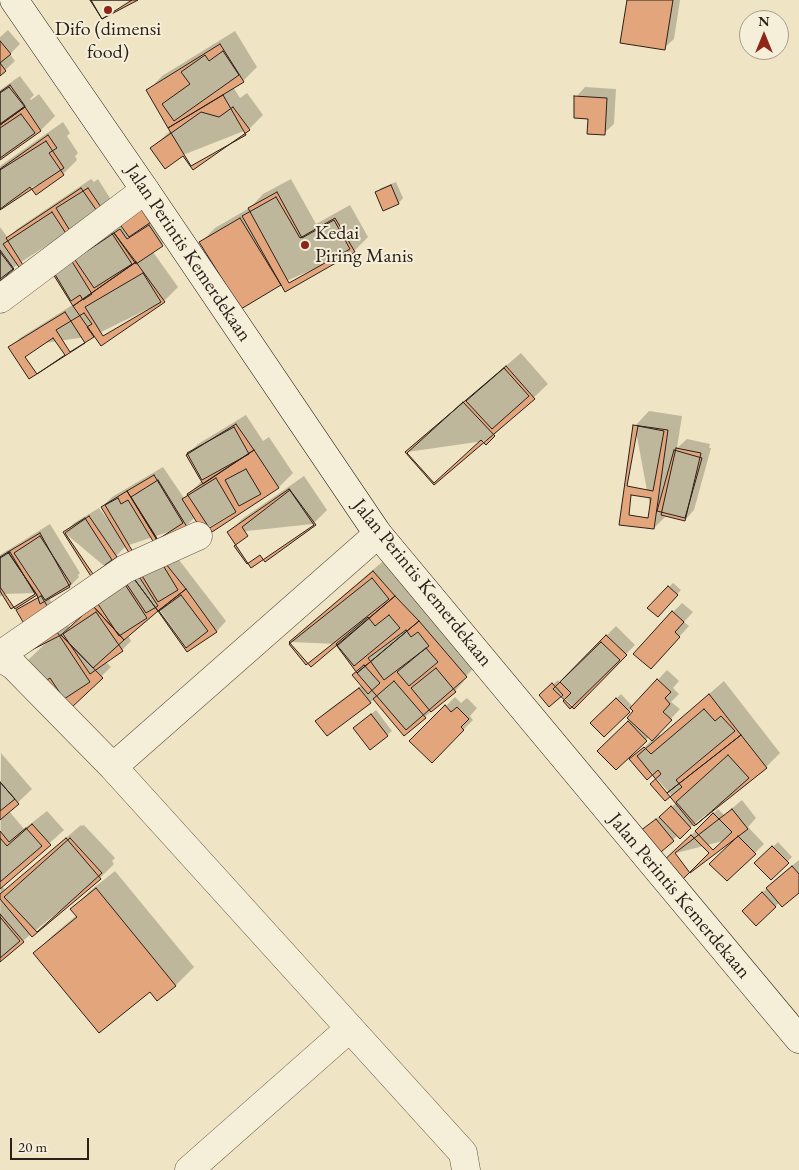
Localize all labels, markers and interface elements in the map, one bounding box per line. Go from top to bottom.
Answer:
marker: Difo (dimensi food) [102,4,114,16]
north arrow [739,10,789,60]
text: N [758,12,770,30]
place label: Difo (dimensi food) [55,18,161,65]
street label: Jalan Perintis Kemerdekaan [120,160,256,346]
place label: Kedai Piring Manis [315,222,413,269]
marker: Kedai Piring Manis [299,239,311,251]
street label: Jalan Perintis Kemerdekaan [347,494,497,672]
street label: Jalan Perintis Kemerdekaan [603,808,755,984]
scale bar [12,1128,91,1160]
text: 20 m [18,1137,47,1156]

